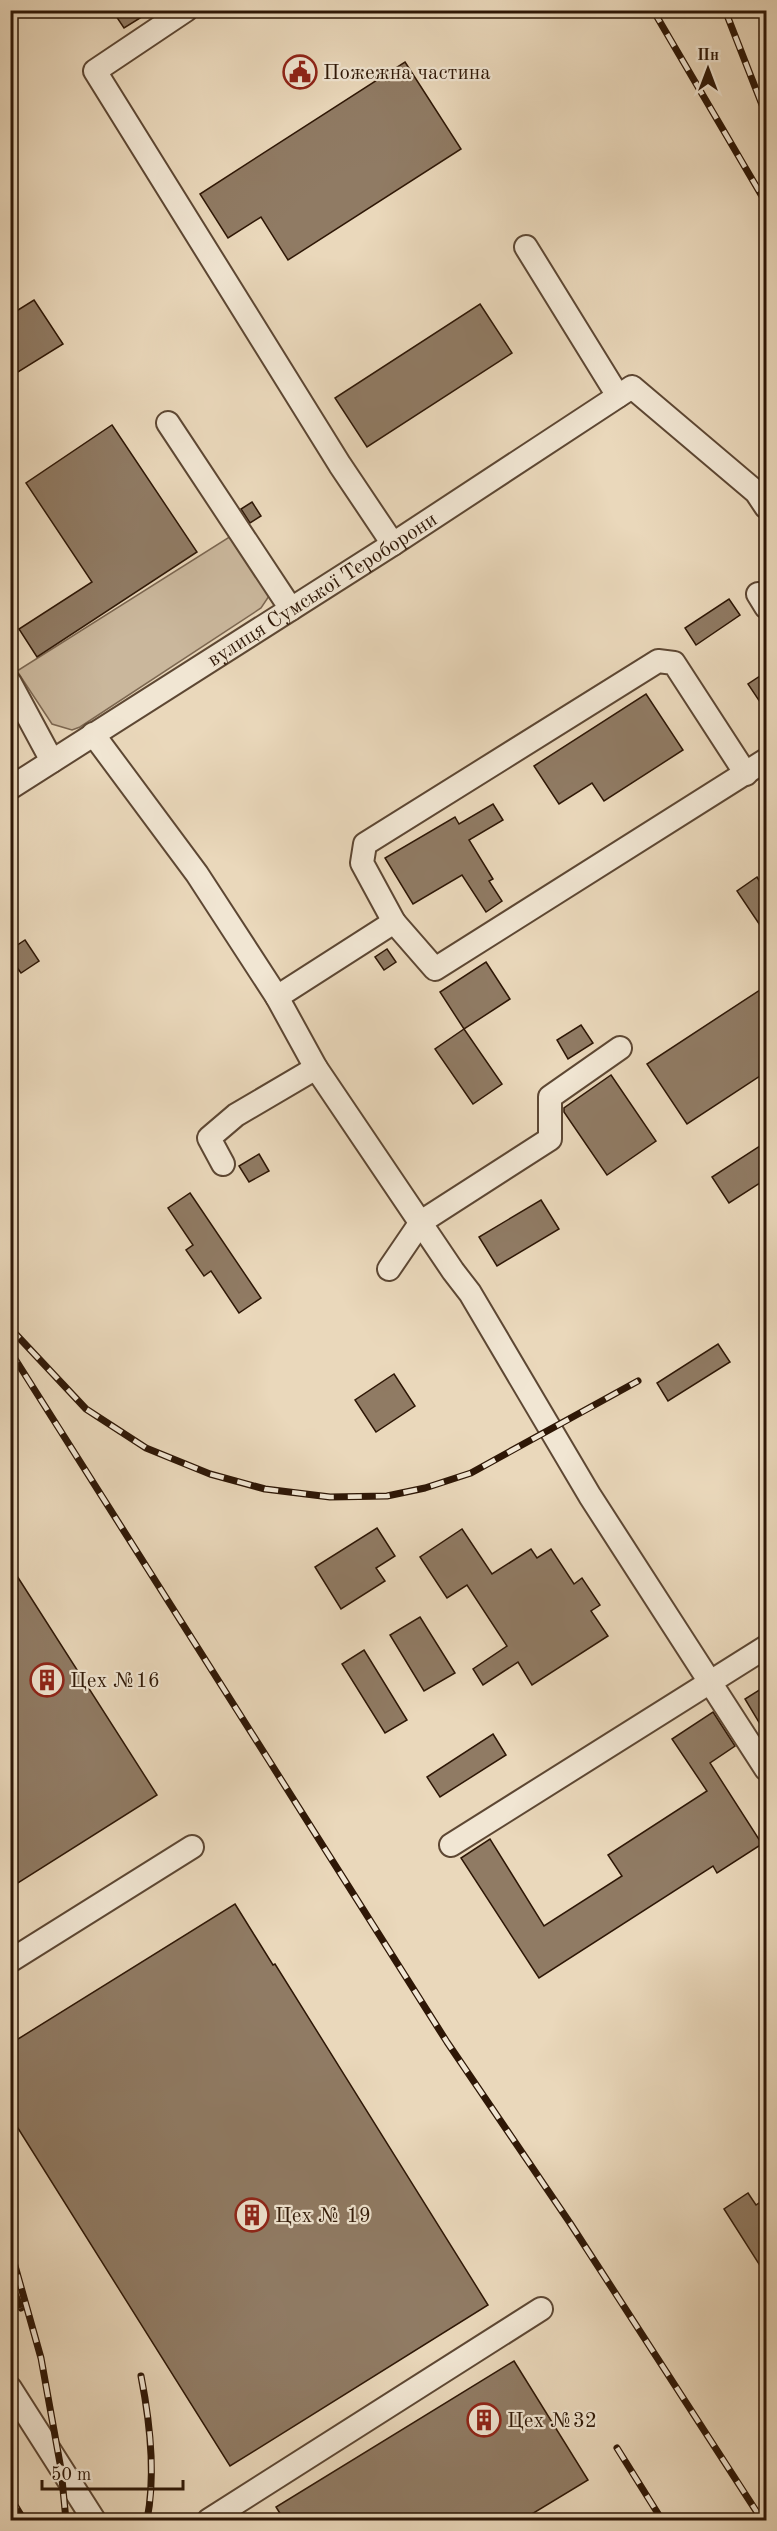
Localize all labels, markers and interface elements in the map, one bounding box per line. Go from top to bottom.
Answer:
north arrow [678,39,738,99]
text: Пн [697,48,719,64]
public building icon: Пожежна частина [282,54,318,90]
place label: Пожежна частина [323,63,491,84]
street label: вулиця Сумської Тероборони [204,509,441,671]
building icon: Цех №16 [29,1662,65,1698]
place label: Цех №16 [70,1671,160,1692]
building icon: Цех № 19 [234,2197,270,2233]
place label: Цех № 19 [275,2206,371,2227]
building icon: Цех №32 [466,2402,502,2438]
place label: Цех №32 [507,2411,597,2432]
scale bar [42,2453,183,2491]
text: 50 m [51,2466,91,2484]

